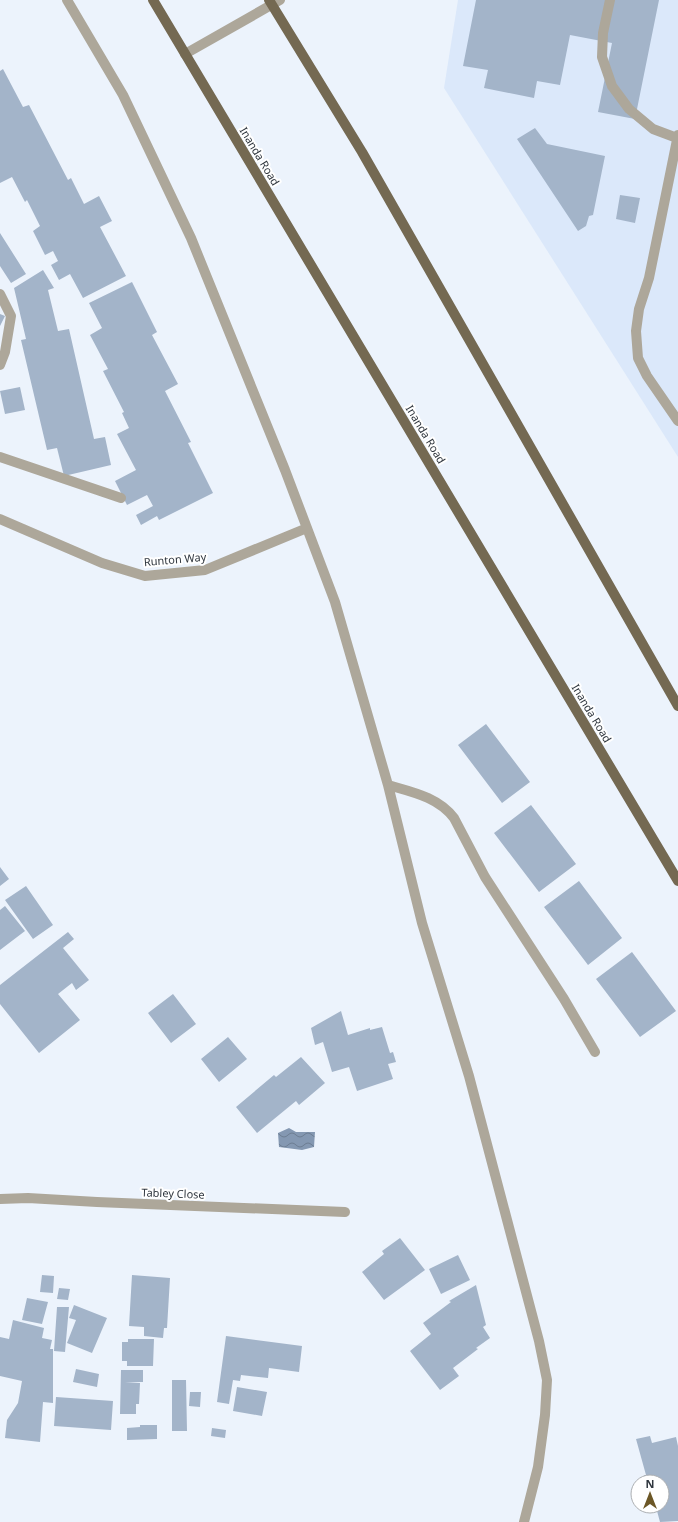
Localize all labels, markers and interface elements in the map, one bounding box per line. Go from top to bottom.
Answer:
street label: Inanda Road [237,124,283,188]
street label: Inanda Road [403,402,449,466]
street label: Runton Way [143,549,207,569]
street label: Inanda Road [569,681,615,745]
street label: Tabley Close [141,1184,205,1202]
north arrow [630,1474,670,1514]
text: N [646,1476,654,1491]

